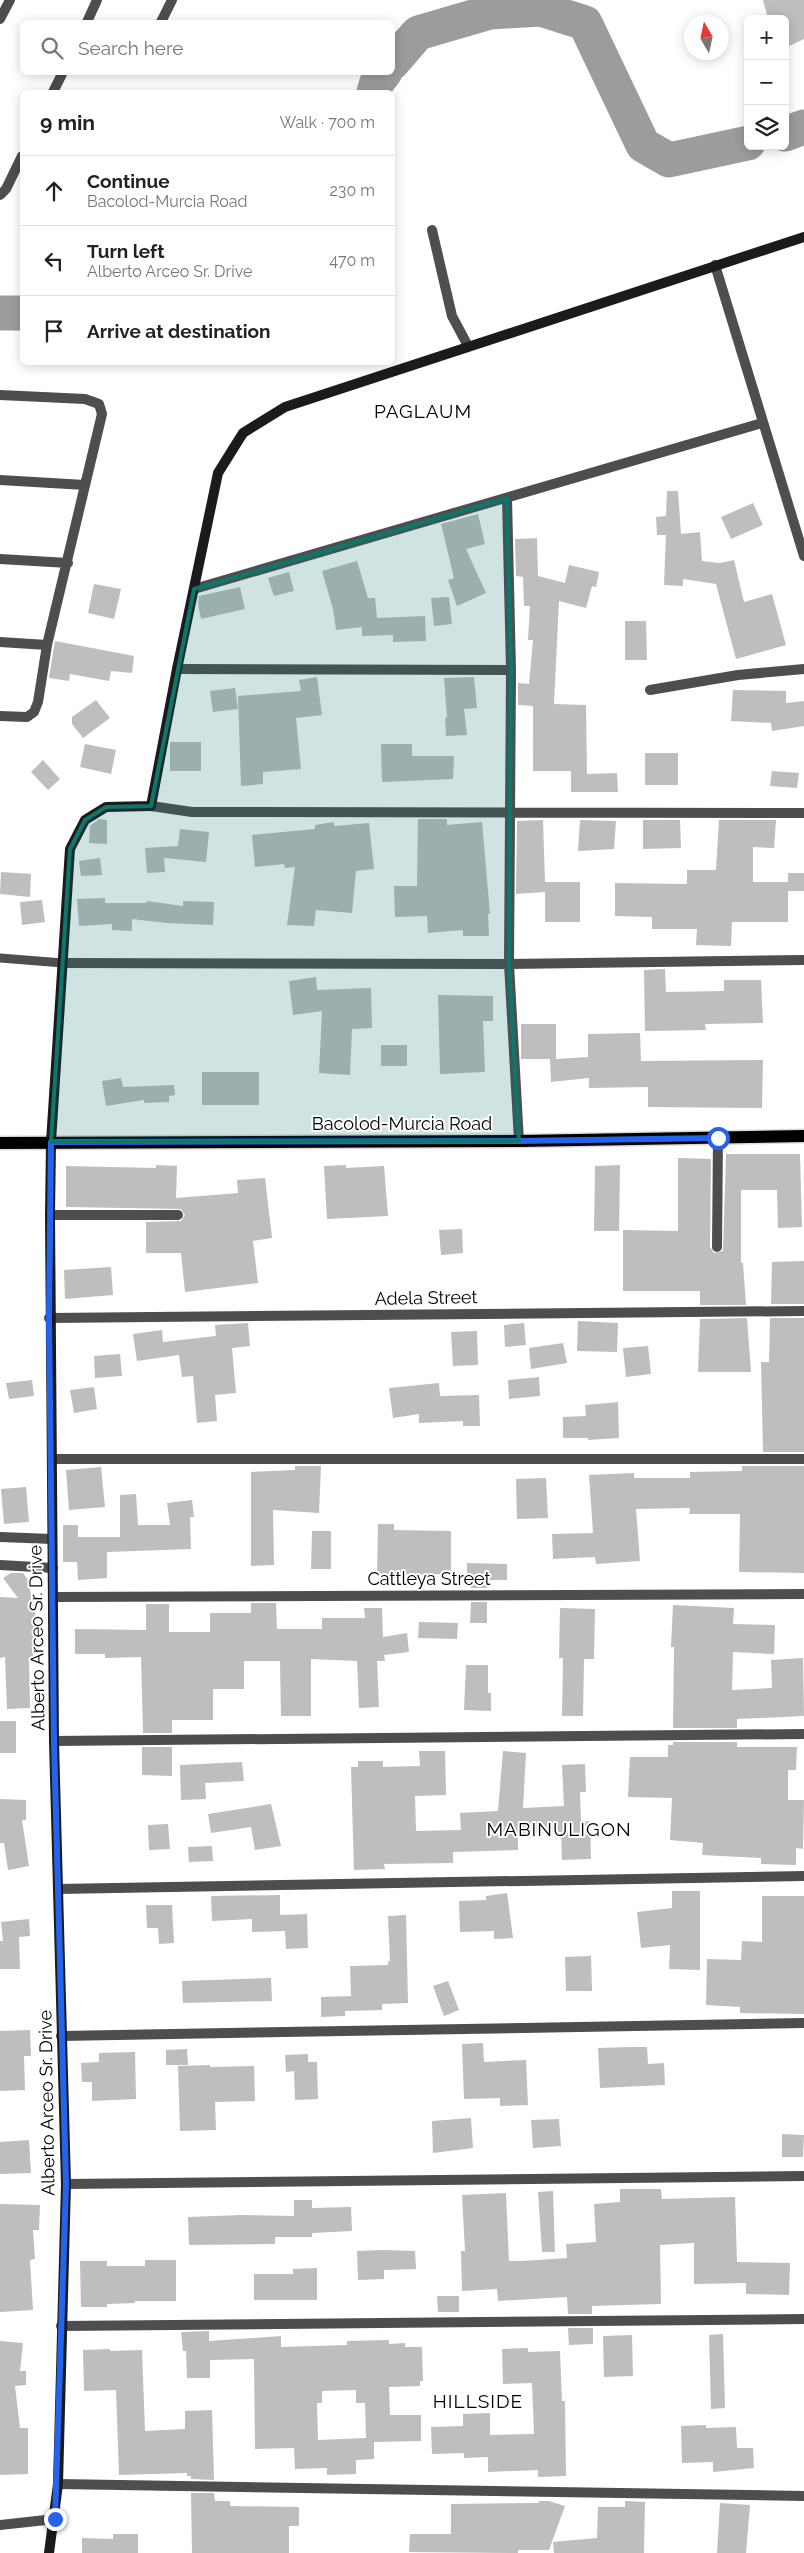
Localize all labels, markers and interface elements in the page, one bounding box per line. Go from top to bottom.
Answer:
north arrow [684,15,729,60]
map controls [744,15,789,150]
button: + [744,15,789,60]
search box [20,20,395,75]
icon: search [38,34,66,62]
text: Search here [78,37,184,59]
button: − [744,60,789,105]
button: layers [744,105,789,150]
text: 9 min [40,110,95,135]
text: Walk · 700 m [280,113,375,132]
text: Continue [87,170,170,192]
icon: ahead [40,177,68,205]
text: 230 m [330,181,375,200]
text: Bacolod-Murcia Road [87,192,248,211]
text: Turn left [87,240,164,262]
icon: left [40,247,68,275]
text: 470 m [329,251,375,270]
text: Alberto Arceo Sr. Drive [87,262,252,281]
icon: arrive [40,317,68,345]
text: Arrive at destination [87,320,271,342]
district label: PAGLAUM [374,400,472,422]
street label: Bacolod-Murcia Road [312,1113,492,1134]
route start [707,1127,730,1150]
street label: Adela Street [374,1286,478,1309]
street label: Alberto Arceo Sr. Drive [24,1544,49,1731]
street label: Cattleya Street [367,1568,491,1589]
district label: MABINULIGON [486,1818,632,1840]
street label: Alberto Arceo Sr. Drive [34,2009,59,2196]
district label: HILLSIDE [433,2390,523,2412]
route end [44,2508,67,2531]

